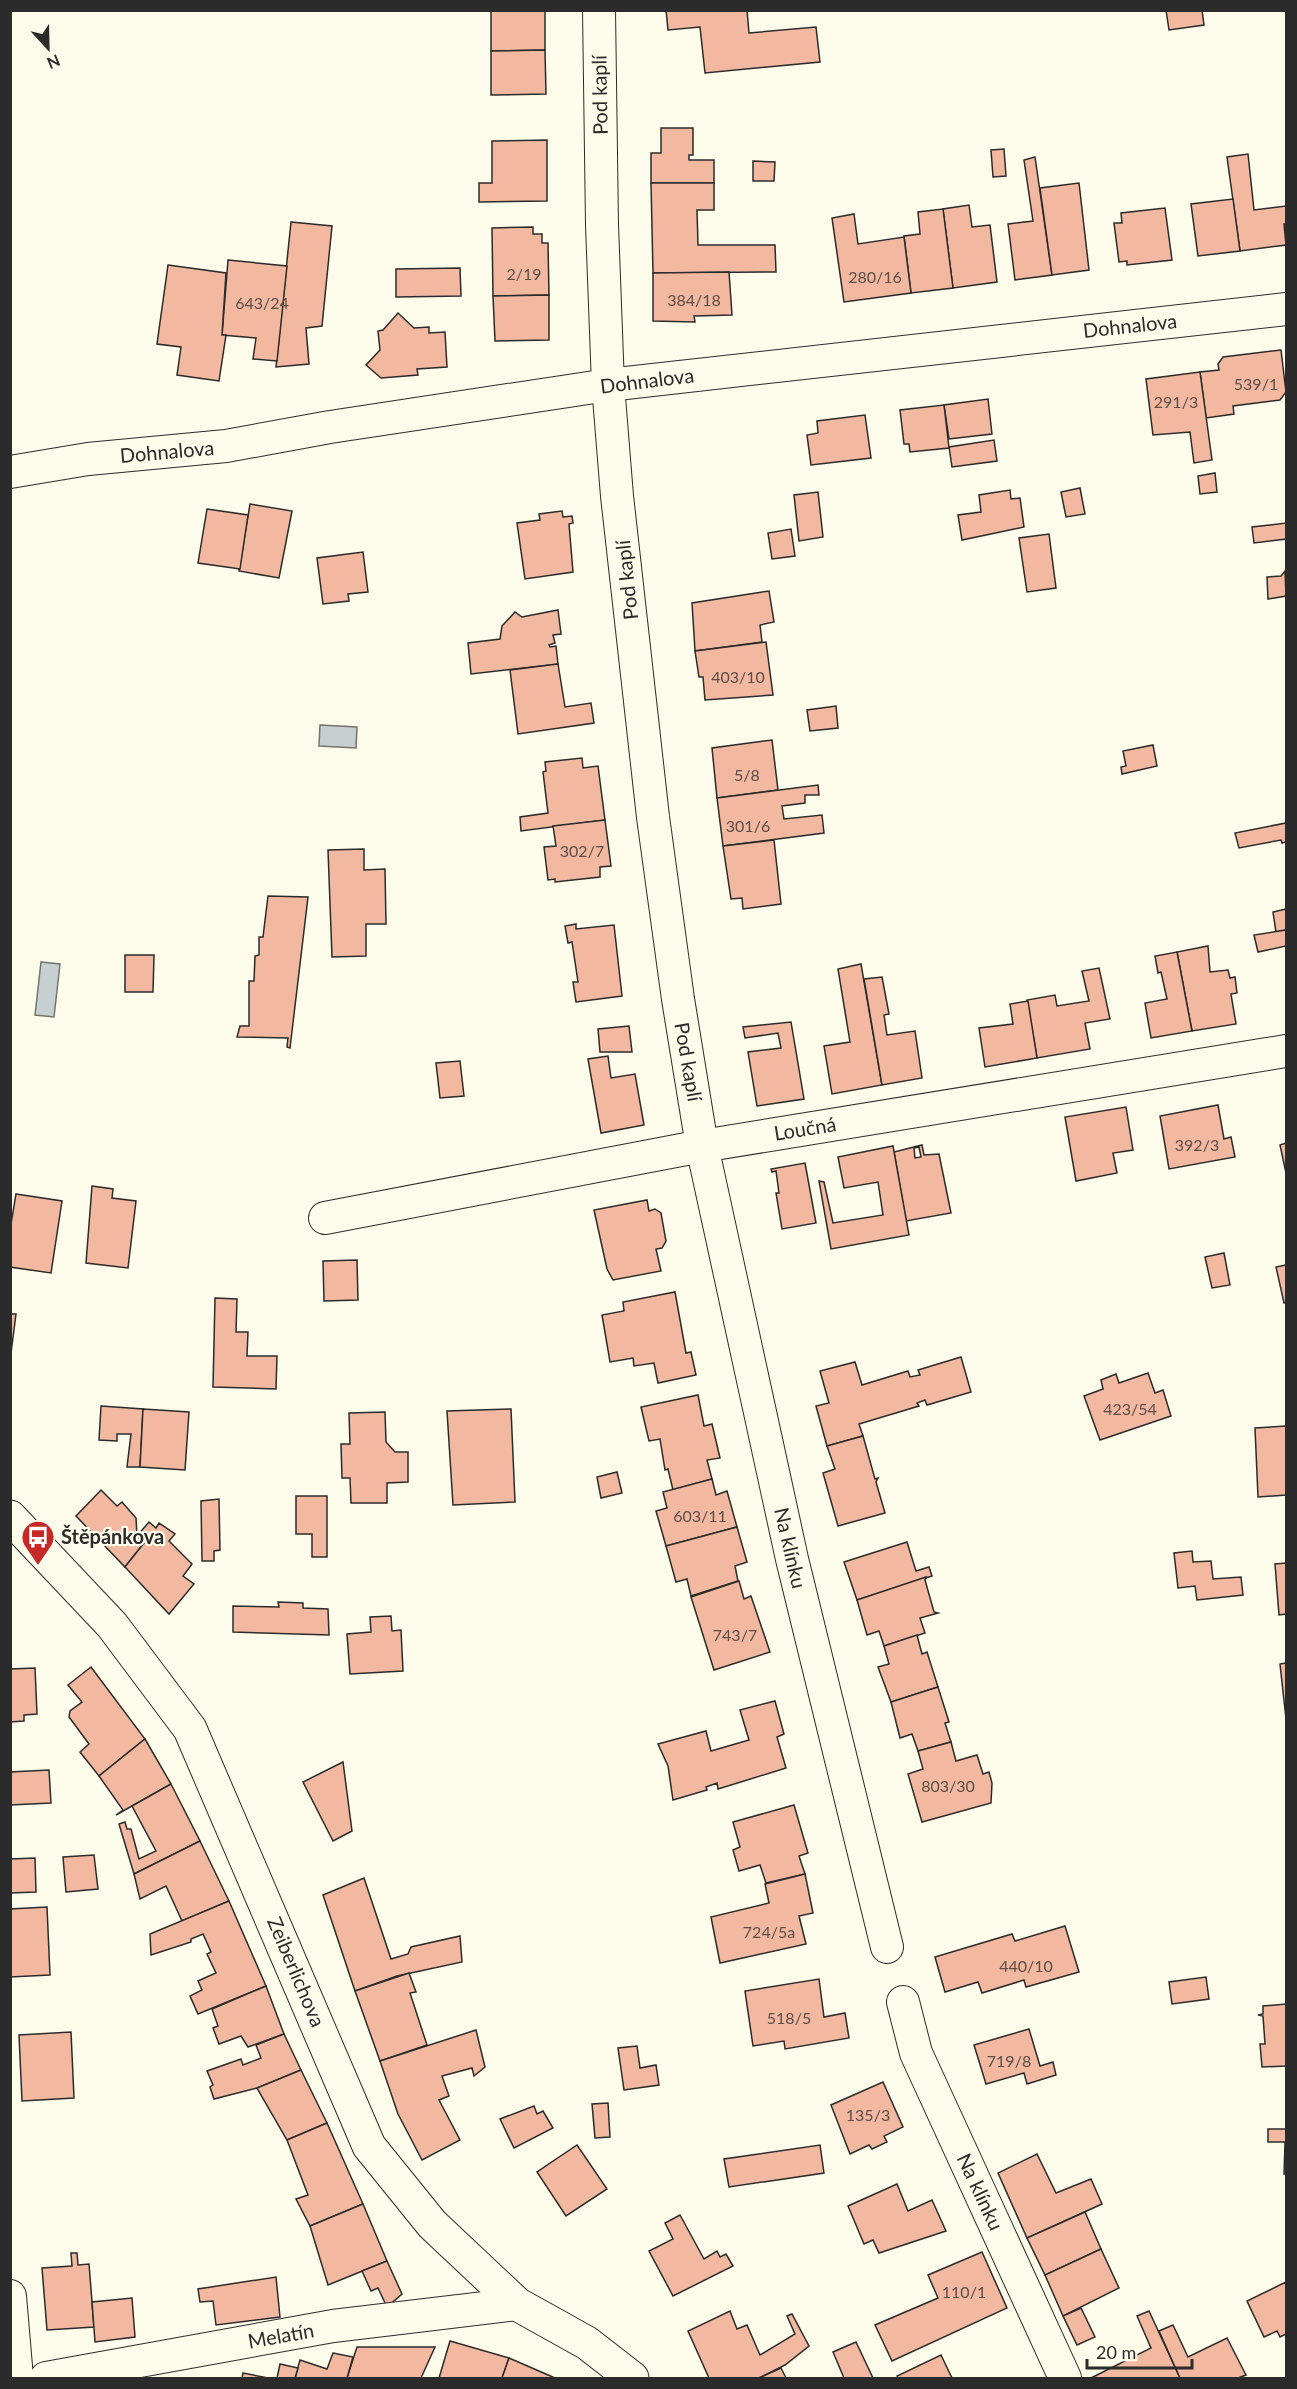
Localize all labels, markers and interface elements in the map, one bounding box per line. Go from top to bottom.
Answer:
north arrow [18,18,78,78]
text: N [45,51,63,73]
street label: Pod kaplí [586,54,612,135]
house number: 2/19 [506,264,542,283]
house number: 280/16 [848,267,902,286]
house number: 384/18 [667,290,721,309]
house number: 643/24 [235,293,289,312]
street label: Dohnalova [1082,308,1178,342]
street label: Dohnalova [599,362,695,398]
house number: 539/1 [1234,374,1278,393]
house number: 291/3 [1154,392,1198,411]
street label: Dohnalova [119,435,215,467]
street label: Pod kaplí [610,538,642,621]
house number: 403/10 [711,667,765,686]
house number: 5/8 [734,765,760,784]
house number: 301/6 [726,816,770,835]
house number: 302/7 [560,841,604,860]
street label: Pod kaplí [670,1020,708,1104]
street label: Loučná [772,1111,838,1145]
house number: 392/3 [1175,1135,1219,1154]
house number: 423/54 [1103,1399,1157,1418]
street label: Na klínku [770,1505,812,1591]
house number: 603/11 [673,1506,727,1525]
bus stop icon: Štěpánkova [20,1519,56,1566]
place label: Štěpánkova [61,1524,164,1548]
house number: 743/7 [713,1625,757,1644]
house number: 803/30 [921,1776,975,1795]
street label: Zeiberlichova [263,1913,331,2030]
house number: 724/5a [743,1922,795,1941]
house number: 440/10 [999,1956,1053,1975]
house number: 518/5 [767,2008,811,2027]
house number: 719/8 [987,2051,1031,2070]
house number: 135/3 [846,2105,890,2124]
street label: Na klínku [953,2149,1009,2234]
house number: 110/1 [942,2282,986,2301]
street label: Melatín [246,2317,316,2353]
scale bar [1087,2332,1192,2370]
text: 20 m [1096,2341,1136,2363]

